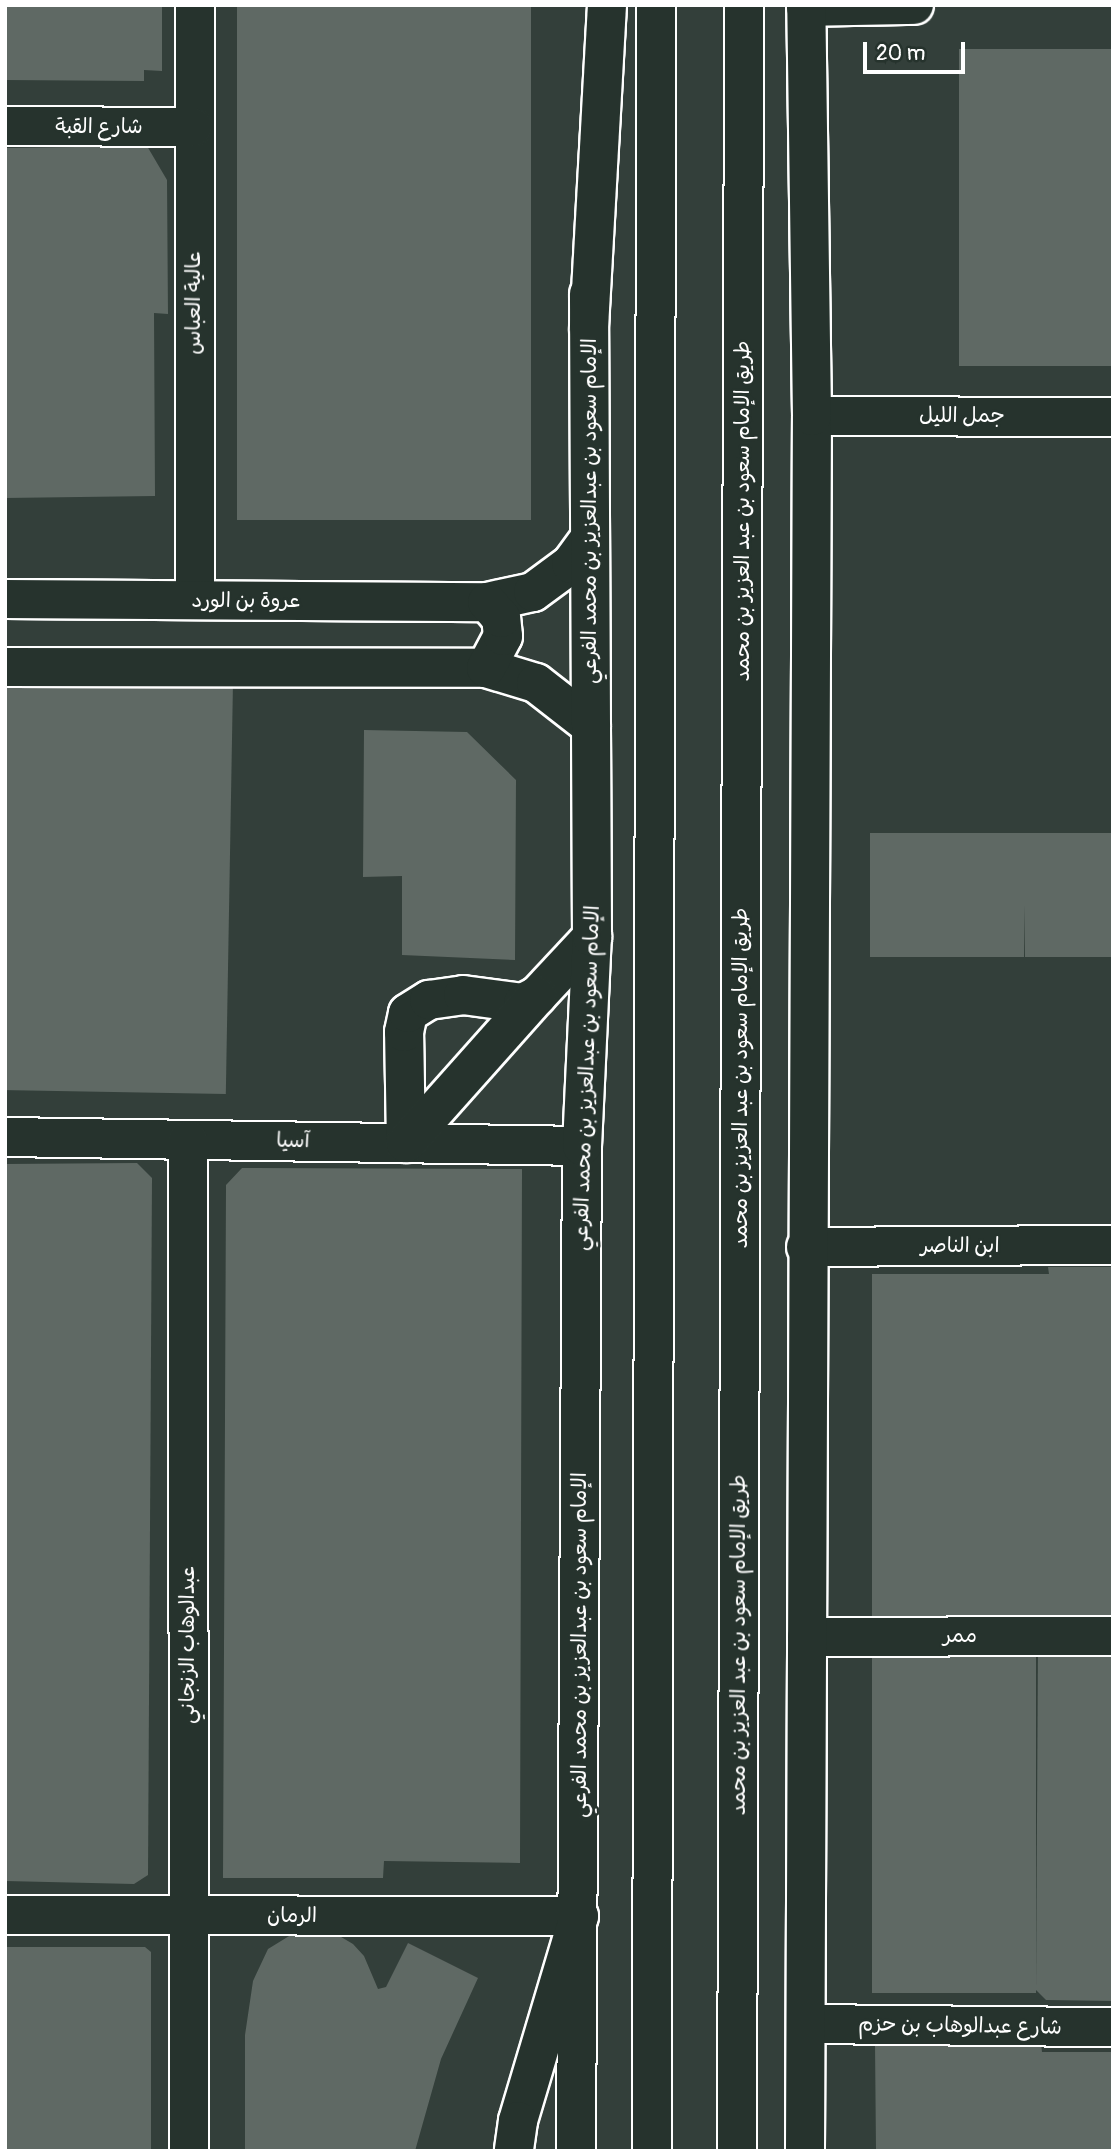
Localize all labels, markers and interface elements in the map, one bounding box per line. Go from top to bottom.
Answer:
scale bar [866,28,968,72]
text: 20 m [876,40,925,67]
street label: شارع القبة [55,114,143,140]
street label: عالية العباس [181,251,207,355]
street label: الإمام سعود بن عبدالعزيز بن محمد الفرعي [577,338,603,684]
street label: طريق الإمام سعود بن عبد العزيز بن محمد [730,341,756,681]
street label: جمل الليل [919,403,1005,429]
street label: عروة بن الورد [192,588,300,614]
street label: الإمام سعود بن عبدالعزيز بن محمد الفرعي [568,905,606,1251]
street label: طريق الإمام سعود بن عبد العزيز بن محمد [728,908,754,1248]
street label: آسيا [276,1128,310,1154]
street label: ابن الناصر [920,1233,1000,1259]
street label: الإمام سعود بن عبدالعزيز بن محمد الفرعي [567,1472,593,1818]
street label: طريق الإمام سعود بن عبد العزيز بن محمد [726,1475,752,1815]
street label: عبدالوهاب الزنجاني [175,1566,201,1724]
street label: ممر [943,1623,977,1649]
street label: الرمان [267,1903,317,1929]
street label: شارع عبدالوهاب بن حزم [858,2012,1062,2040]

